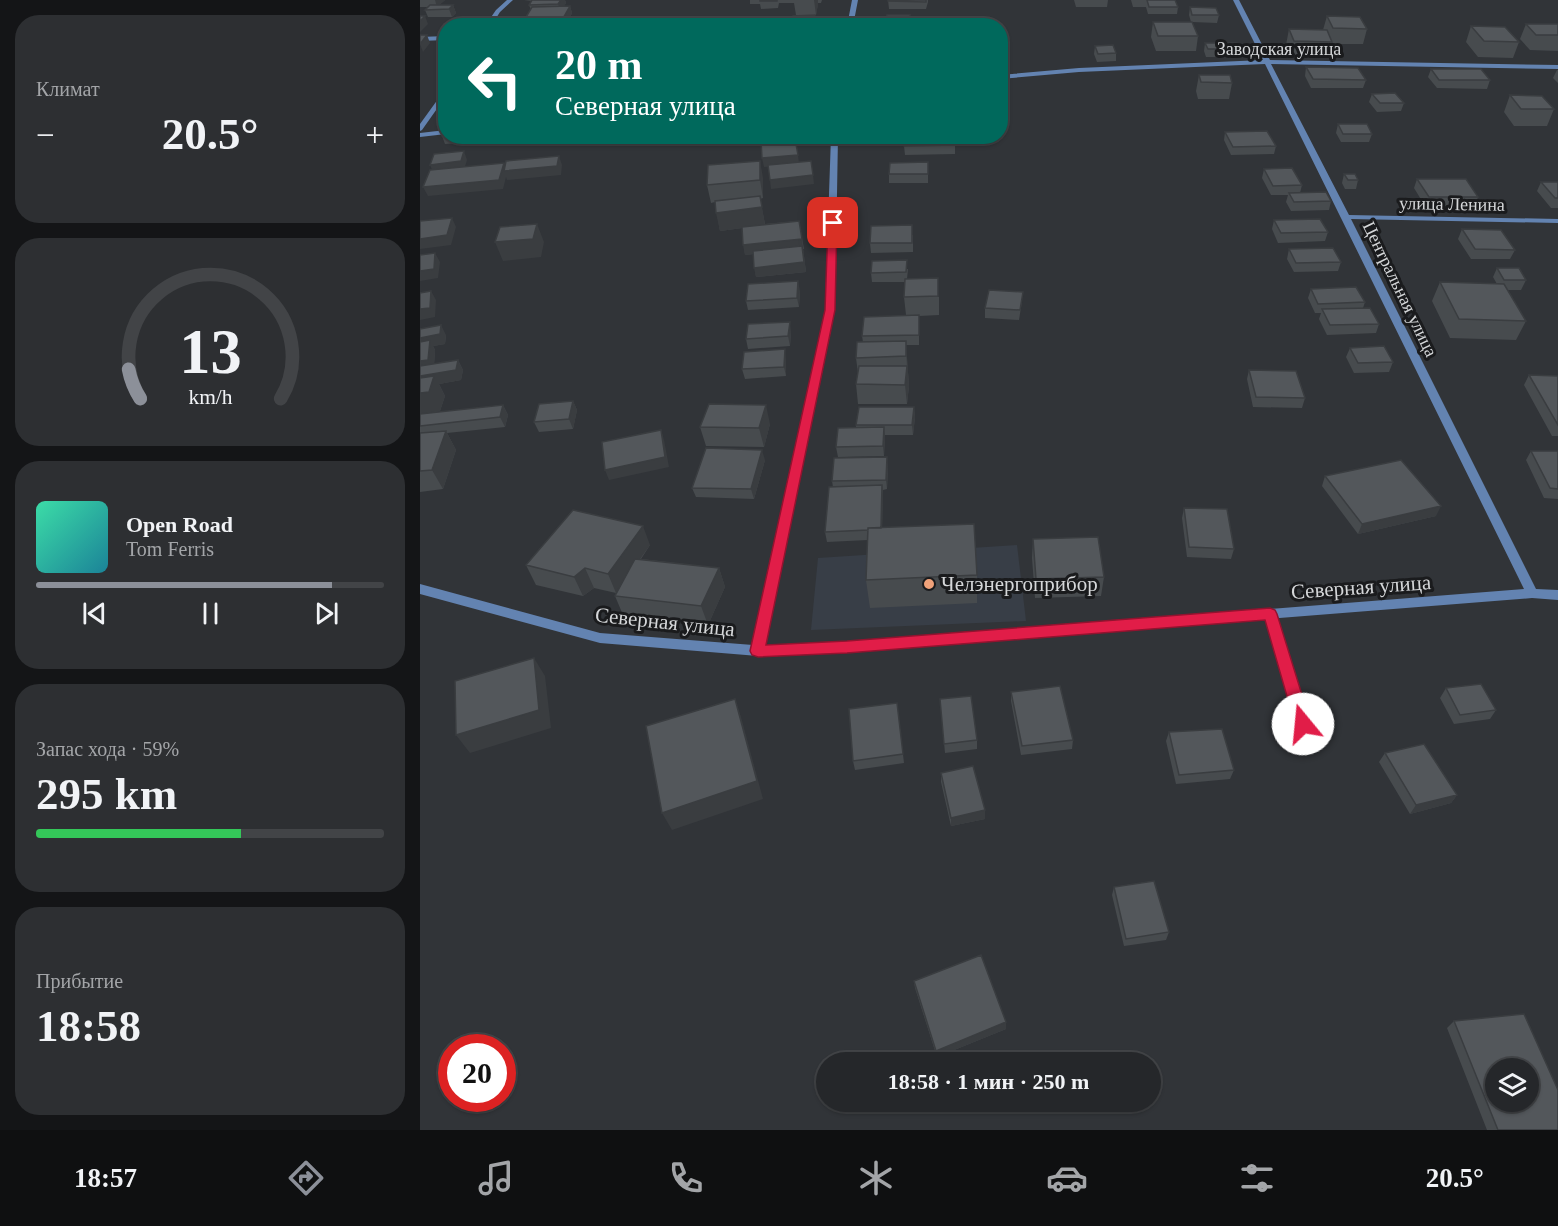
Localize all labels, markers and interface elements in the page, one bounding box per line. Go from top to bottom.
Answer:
street label: Заводская улица [1217,39,1341,59]
icon: left [456,42,534,120]
text: 20 m [555,42,643,88]
text: Климат [36,78,100,100]
text: Северная улица [555,91,736,121]
text: 20.5° [162,109,258,159]
text: − [36,117,55,153]
text: + [365,117,384,153]
street label: улица Ленина [1399,193,1505,215]
pin [807,197,858,248]
icon: arrive [816,206,849,239]
street label: Центральная улица [1359,218,1441,360]
text: 13 [179,317,241,386]
text: km/h [188,385,232,409]
text: Open Road [126,512,233,537]
text: Tom Ferris [126,538,214,560]
street label: Северная улица [1290,570,1433,604]
place label: Челэнергоприбор [941,572,1098,596]
marker: Челэнергоприбор [922,577,936,591]
icon: previous [78,597,111,630]
icon: pause [194,597,227,630]
icon: next [310,597,343,630]
street label: Северная улица [594,603,737,641]
position arrow [1271,692,1335,756]
text: Запас хода · 59% [36,738,179,760]
text: 295 km [36,769,177,819]
text: Прибытие [36,970,123,992]
text: 18:58 [36,1001,141,1051]
speed limit sign: 20 [438,1034,516,1112]
map controls [1485,1058,1539,1112]
button: layers [1485,1058,1539,1112]
text: 18:58 · 1 мин · 250 m [888,1069,1089,1094]
icon: directions [285,1157,327,1199]
icon: music [475,1157,517,1199]
icon: phone [665,1157,707,1199]
icon: climate [855,1157,897,1199]
icon: car [1046,1157,1088,1199]
icon: filters [1236,1157,1278,1199]
text: 18:57 [74,1163,137,1193]
text: 20.5° [1426,1163,1484,1193]

